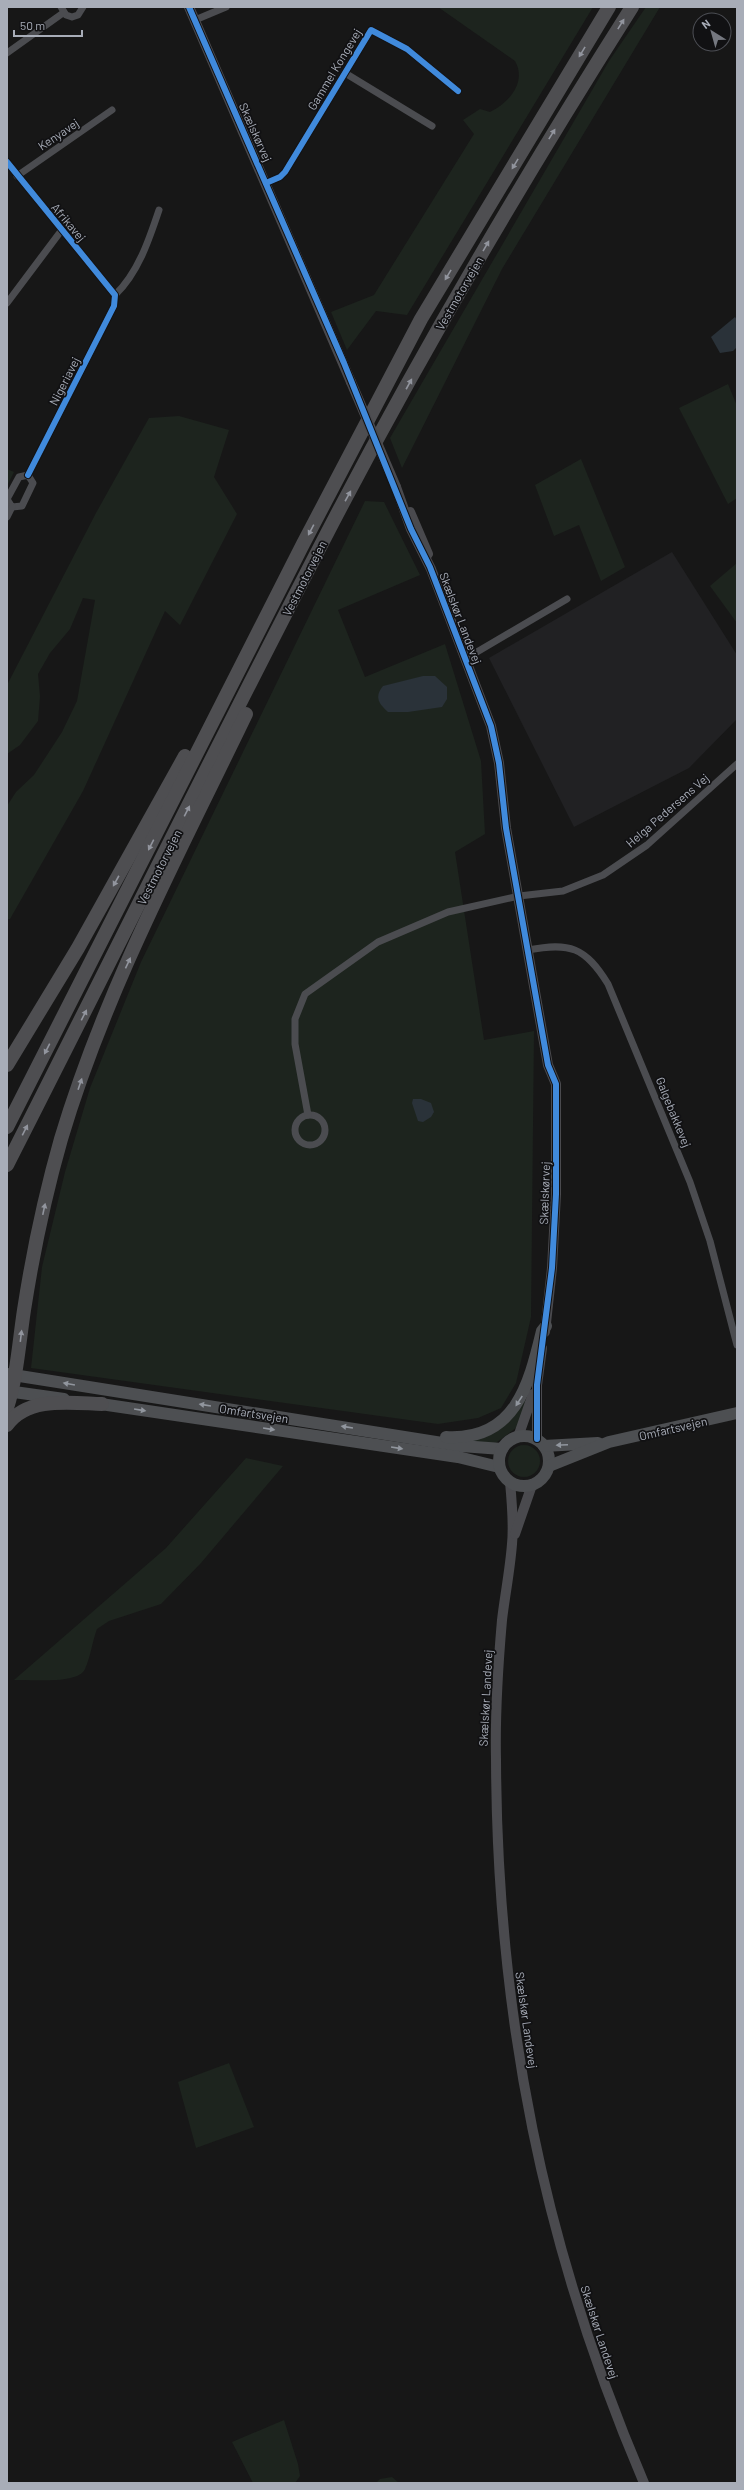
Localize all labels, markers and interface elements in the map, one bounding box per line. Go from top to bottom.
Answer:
scale bar [14,12,82,38]
north arrow [692,12,732,52]
text: N [699,16,713,31]
text: 50 m [20,18,45,32]
one-way arrow [617,19,625,29]
street label: Gammel Kongevej [304,26,364,112]
one-way arrow [578,46,585,58]
street label: Skælskørvej [237,100,275,164]
street label: Kenyavej [35,115,81,153]
one-way arrow [549,128,556,140]
one-way arrow [511,158,518,170]
street label: Afrikavej [49,200,89,244]
one-way arrow [483,240,490,252]
street label: Vestmotorvejen [432,254,486,332]
one-way arrow [444,269,451,281]
street label: Nigeriavej [46,354,82,407]
one-way arrow [406,378,412,390]
one-way arrow [344,490,351,502]
one-way arrow [308,524,314,535]
street label: Vestmotorvejen [279,538,329,618]
street label: Skælskør Landevej [437,570,485,666]
street label: Helga Pedersens Vej [623,770,711,850]
one-way arrow [184,805,190,817]
street label: Vestmotorvejen [134,827,184,907]
one-way arrow [147,840,154,851]
one-way arrow [113,875,120,886]
one-way arrow [125,958,131,969]
one-way arrow [81,1009,87,1020]
one-way arrow [44,1043,50,1054]
street label: Galgebakkevej [654,1075,694,1149]
one-way arrow [77,1077,83,1089]
one-way arrow [22,1125,28,1136]
street label: Skælskørvej [536,1161,552,1225]
one-way arrow [41,1202,47,1215]
one-way arrow [18,1330,24,1343]
one-way arrow [63,1381,75,1387]
one-way arrow [515,1396,523,1407]
street label: Omfartsvejen [219,1401,289,1425]
one-way arrow [199,1402,211,1408]
one-way arrow [134,1407,146,1413]
street label: Omfartsvejen [638,1413,708,1443]
one-way arrow [341,1424,353,1430]
one-way arrow [263,1426,275,1432]
one-way arrow [556,1441,568,1448]
one-way arrow [391,1445,403,1451]
street label: Skælskør Landevej [475,1649,495,1747]
street label: Skælskør Landevej [513,1971,541,2069]
street label: Skælskør Landevej [578,2284,622,2380]

